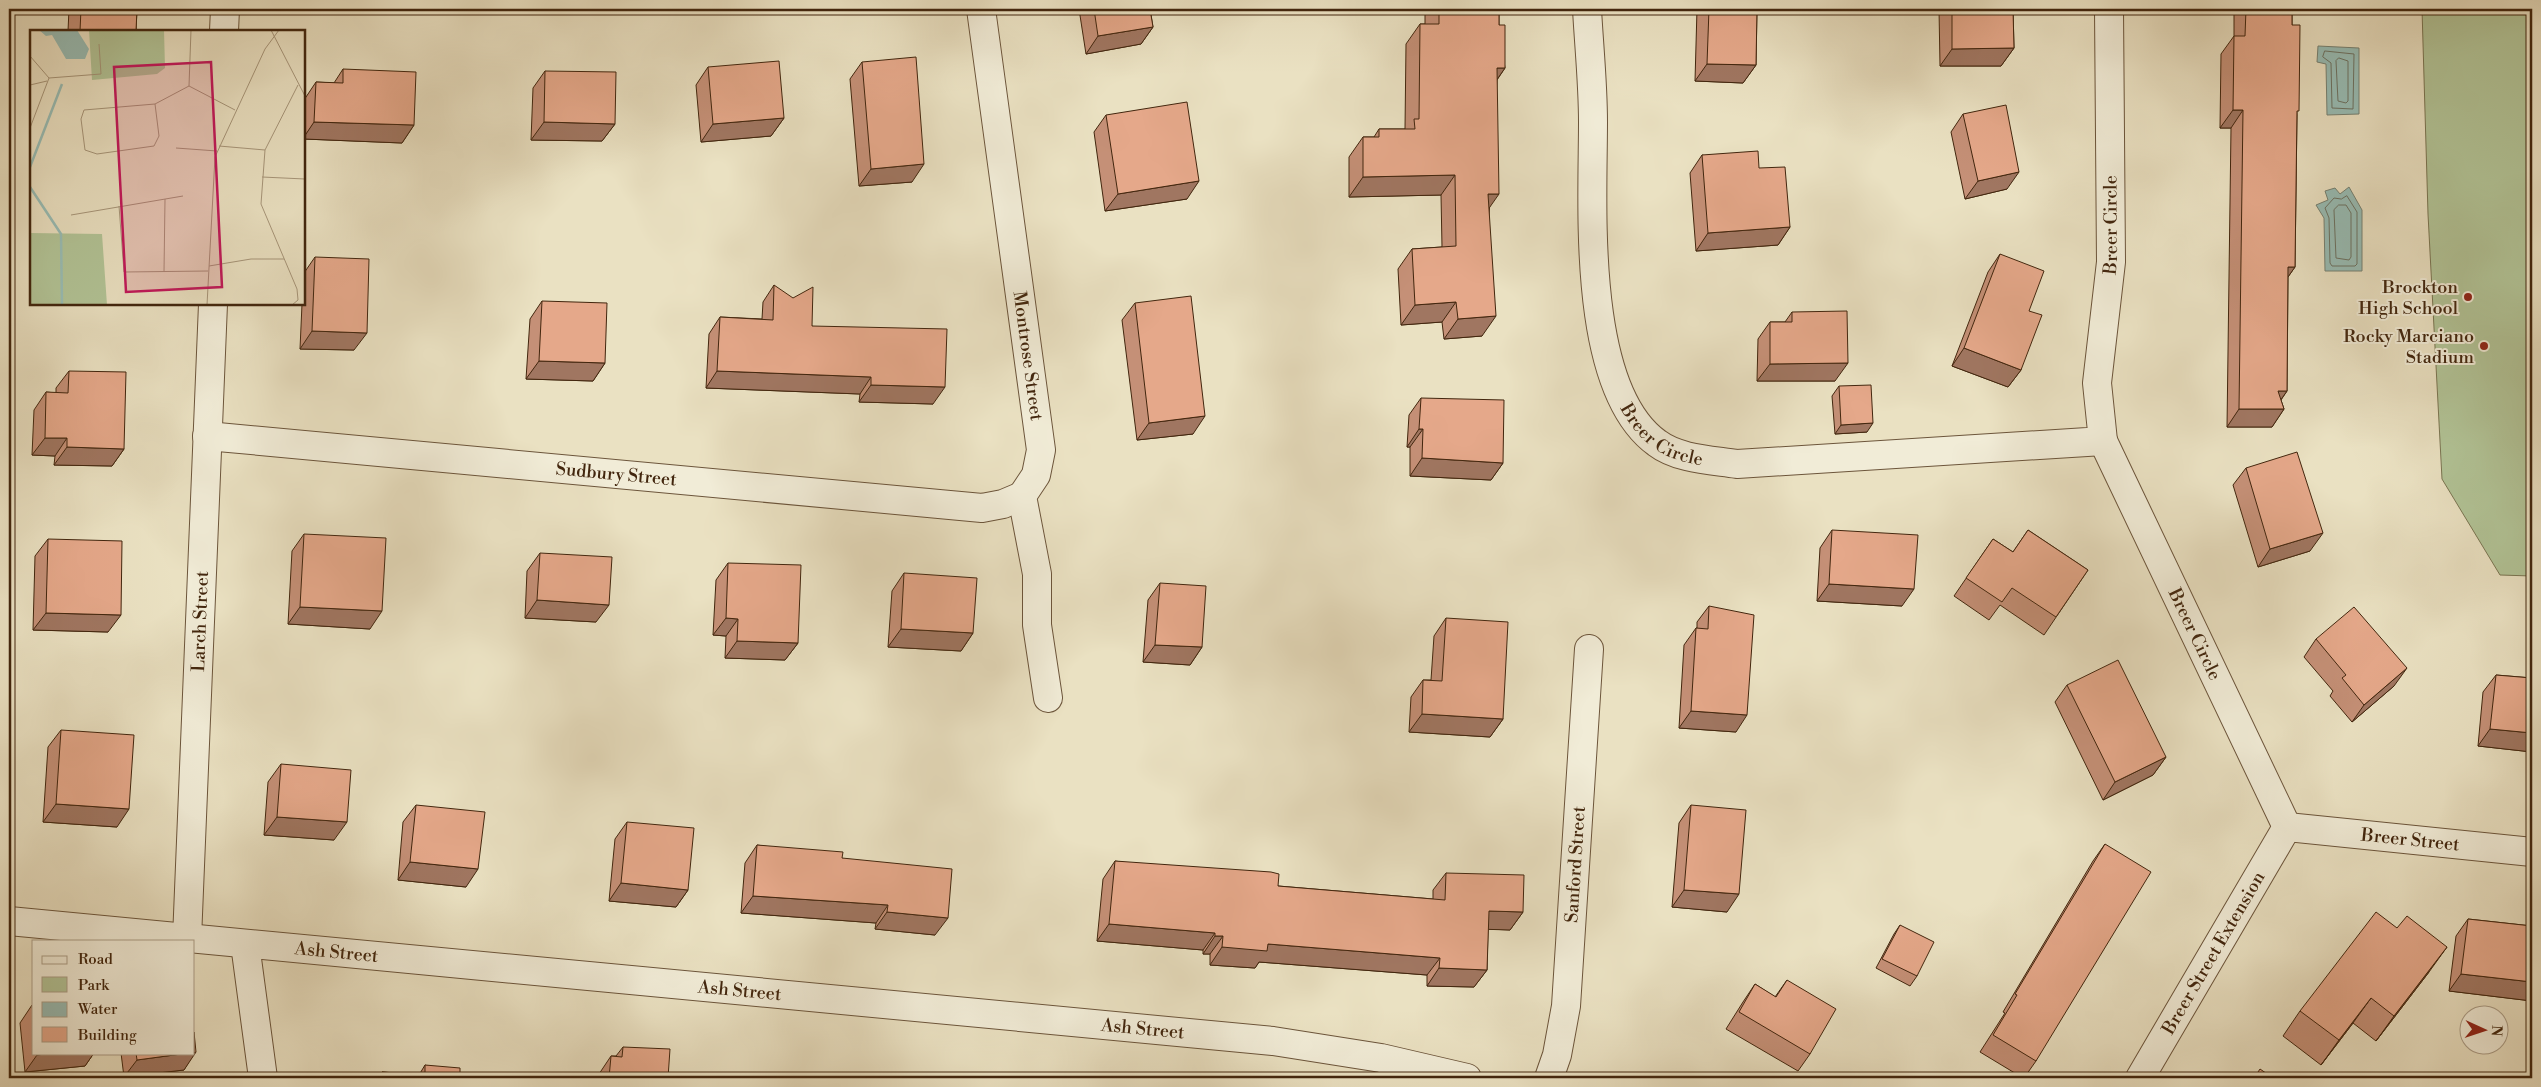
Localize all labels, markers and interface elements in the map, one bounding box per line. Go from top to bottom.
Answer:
inset map [30,30,305,305]
street label: Breer Circle [2099,175,2123,277]
place label: Brockton High School [2358,276,2459,320]
street label: Montrose Street [1007,290,1048,423]
marker: Brockton High School [2462,291,2474,303]
place label: Rocky Marciano Stadium [2343,325,2474,369]
marker: Rocky Marciano Stadium [2478,340,2490,352]
street label: Breer Circle [1614,399,1705,471]
street label: Sudbury Street [555,457,678,492]
street label: Larch Street [187,570,214,672]
street label: Breer Circle [2162,584,2226,684]
street label: Sanford Street [1560,805,1591,924]
street label: Breer Street [2359,824,2461,857]
street label: Breer Street Extension [2157,867,2271,1040]
street label: Ash Street [293,937,380,968]
legend [32,940,195,1054]
text: Road [78,950,113,969]
street label: Ash Street [696,975,783,1006]
text: Park [78,976,110,995]
text: Water [77,1000,118,1019]
north arrow [2458,1004,2508,1054]
street label: Ash Street [1099,1014,1186,1045]
text: N [2487,1025,2505,1037]
text: Building [77,1026,137,1045]

